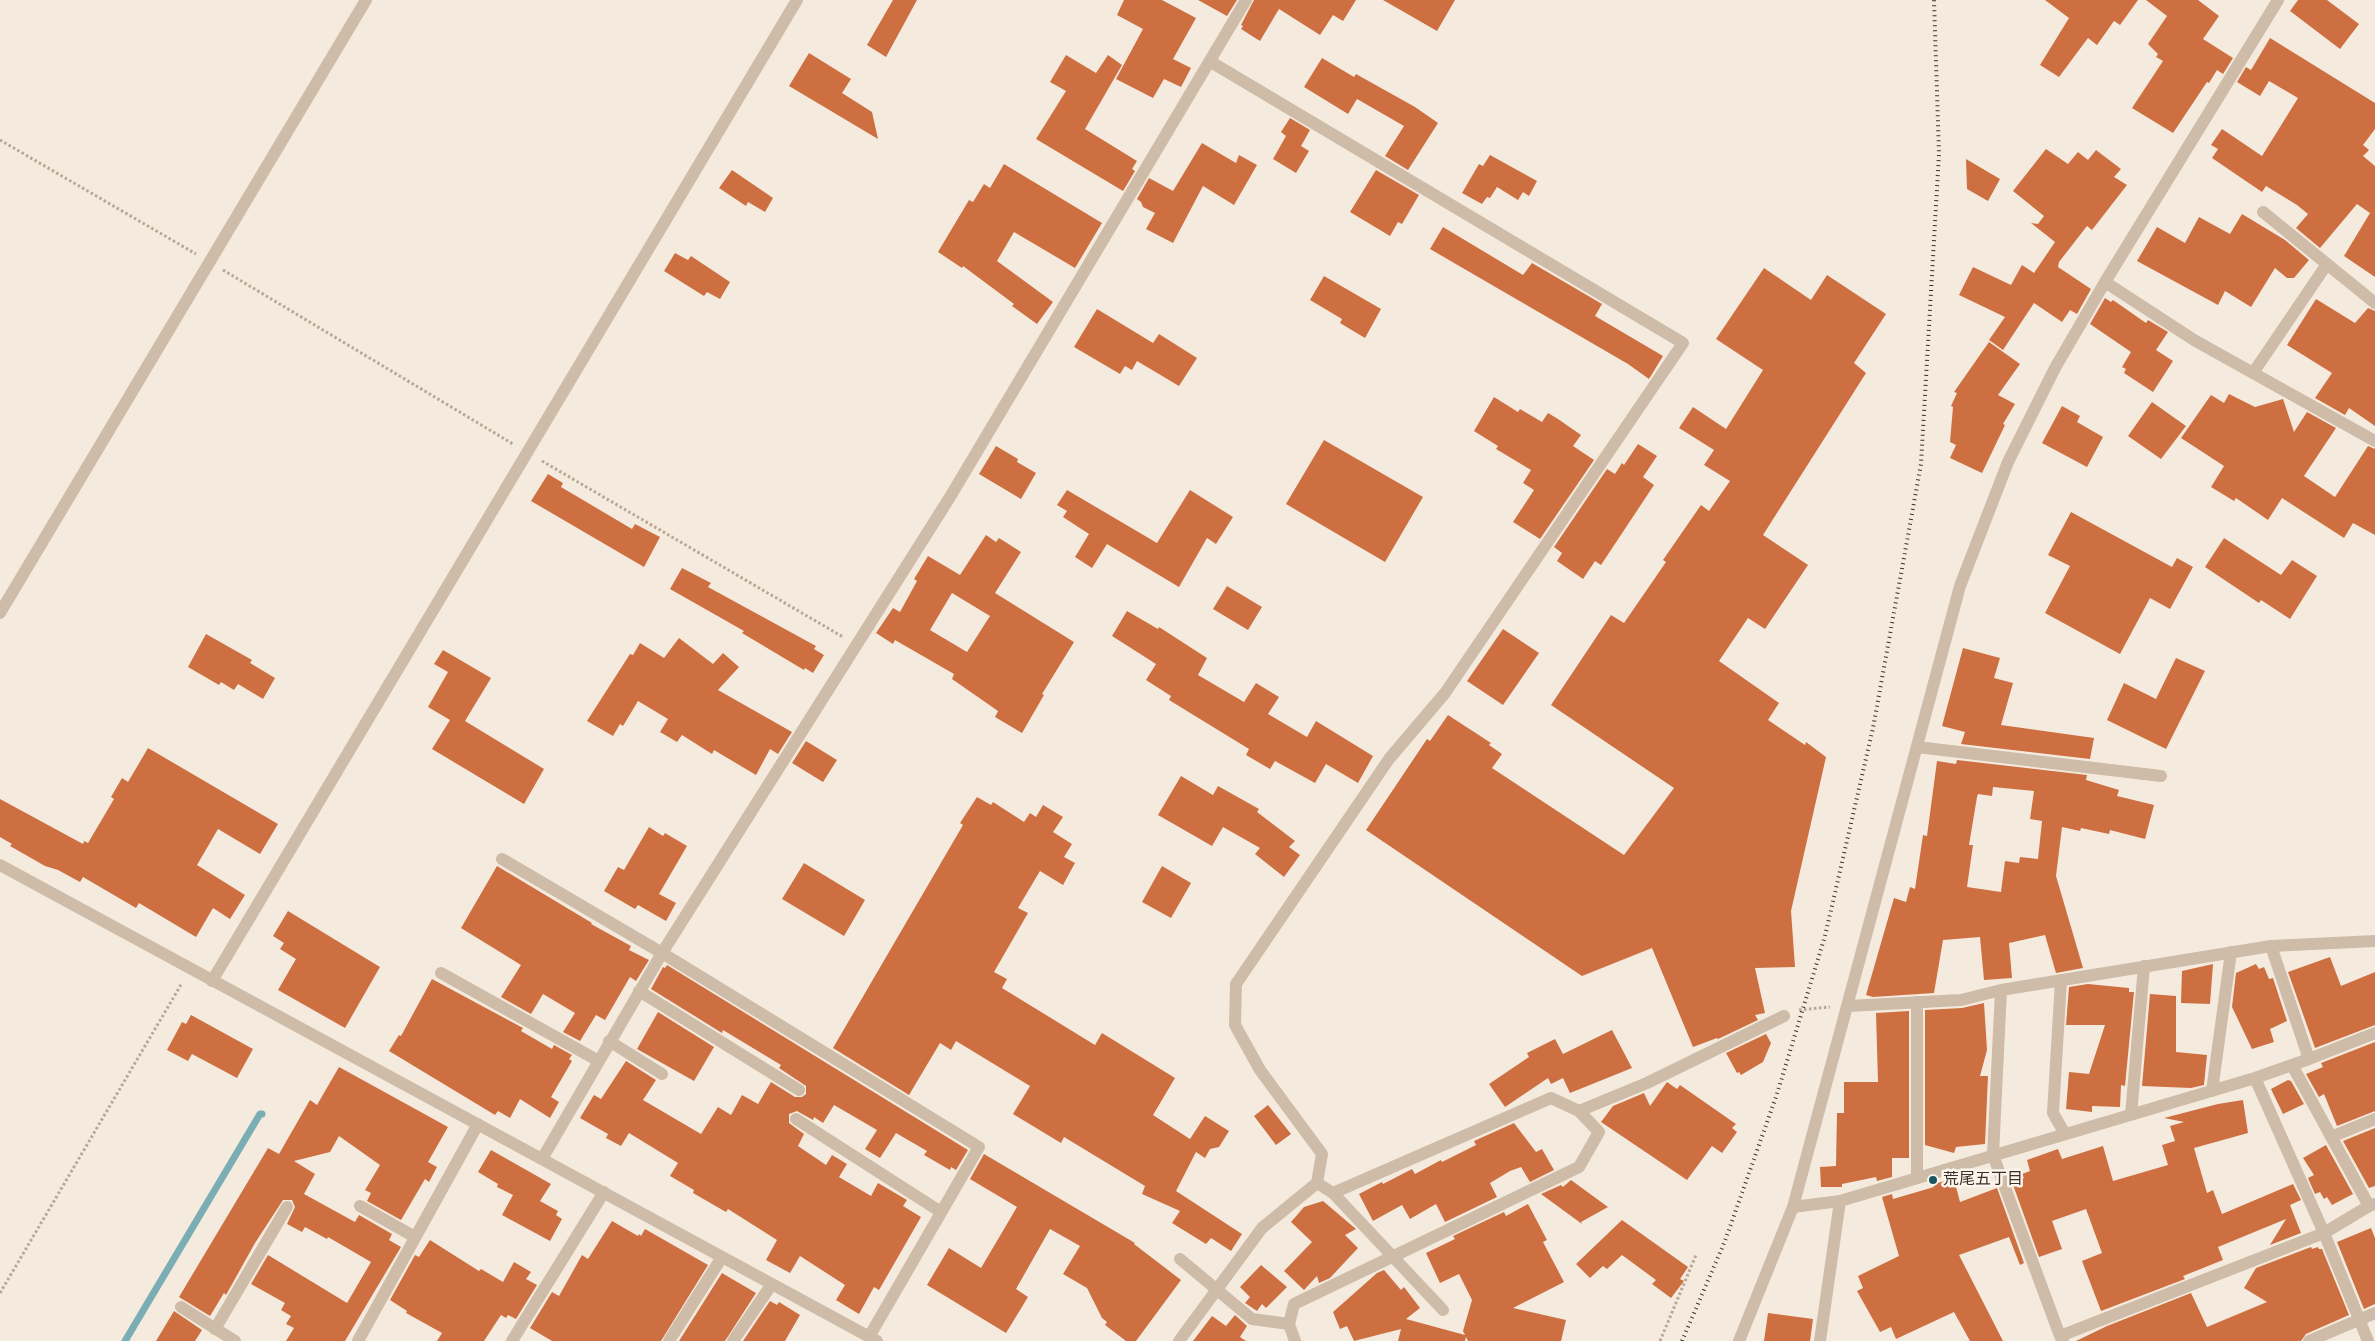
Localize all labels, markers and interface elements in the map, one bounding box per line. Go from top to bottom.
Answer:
place label: 荒尾五丁目 [1943,1170,2023,1190]
marker: 荒尾五丁目 [1927,1174,1939,1186]

